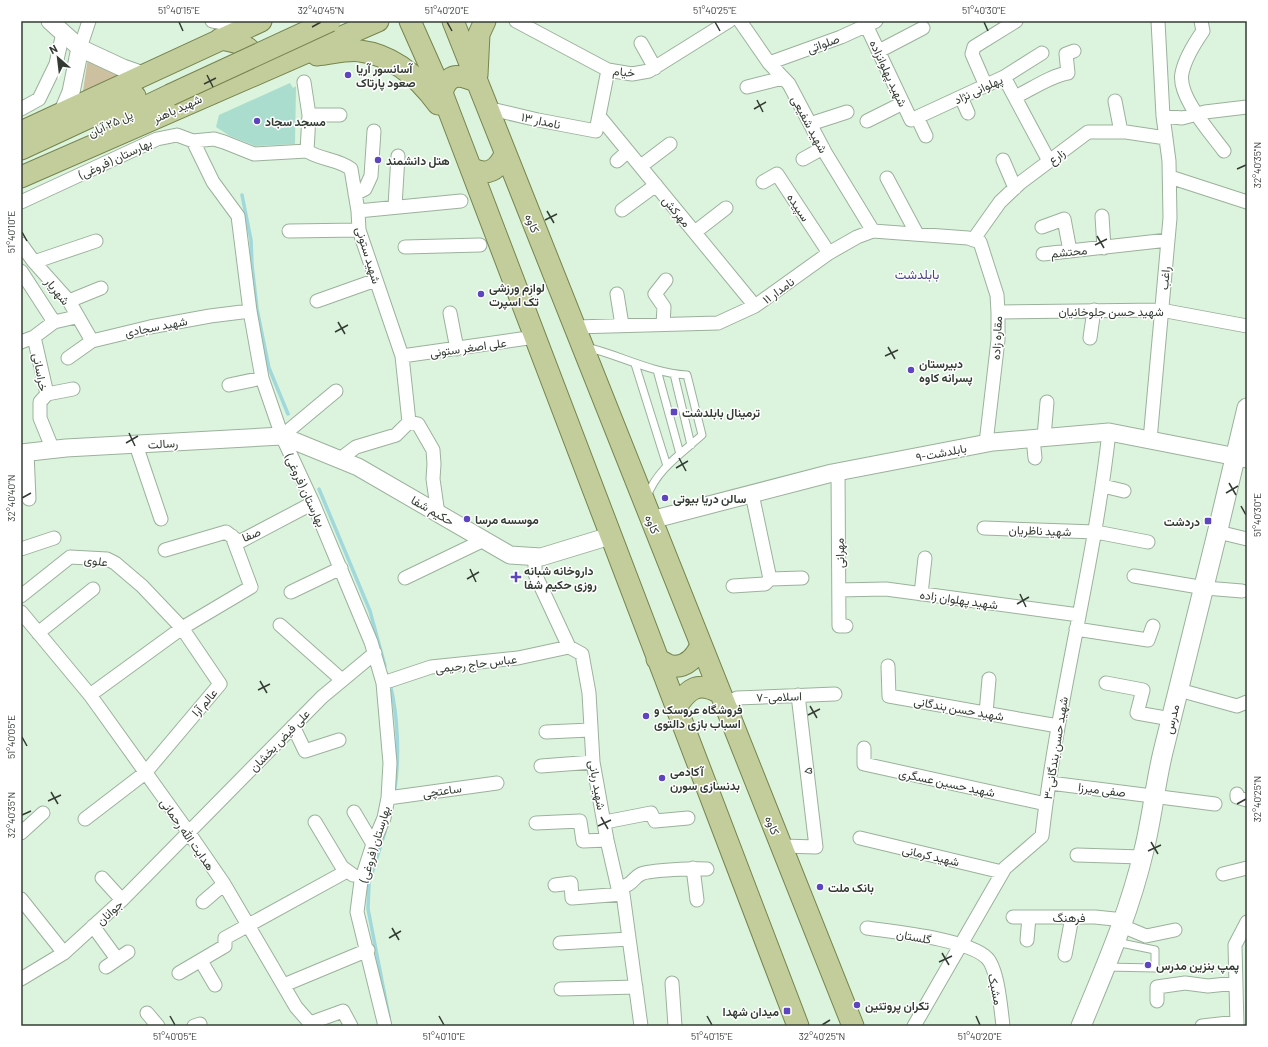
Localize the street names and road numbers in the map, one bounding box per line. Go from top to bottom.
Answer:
street label: صلواتی [805,31,842,57]
street label: شهید پهلوانزاده [866,37,911,110]
street label: خیام [612,63,636,81]
street label: پهلوانی نژاد [951,72,1005,108]
street label: شهید باهنر [149,91,205,127]
street label: شهید شفیعی [787,93,831,156]
street label: پل ۲۵ آبان [85,107,136,141]
street label: ۱۳ نامدار [520,109,562,133]
street label: بهارستان (فروغی) [75,135,155,183]
street label: زارع [1045,145,1069,169]
street label: سپیده [783,190,813,225]
street label: مهرکش [659,193,694,231]
street label: کاوه [521,211,543,235]
street label: شهید ستونی [352,225,384,286]
street label: محتشم [1050,242,1088,262]
street label: راغب [1156,266,1174,290]
street label: شهریار [41,274,73,309]
street label: ۱۱ نامدار [760,274,798,308]
street label: شهید حسن جلوخانیان [1058,304,1164,320]
street label: شهید سجادی [123,313,189,341]
street label: مقاره زاده [988,316,1006,360]
street label: علی اصغر ستونی [429,335,508,361]
street label: خراسانی [29,352,51,392]
street label: رسالت [147,435,179,453]
street label: ۹-بابلدشت [914,440,968,465]
street label: بهارستان (فروغی) [281,450,329,530]
street label: حکیم شفا [408,492,457,530]
street label: کاوه [641,512,663,536]
street label: شهید ناظریان [1008,522,1072,540]
street label: صفا [239,524,263,544]
street label: مهرانی [832,538,848,568]
street label: علوی [83,551,109,571]
street label: شهید پهلوان زاده [919,587,999,613]
street label: عباس حاج رحیمی [434,651,518,678]
street label: عالم آرا [188,685,221,720]
street label: ۷-اسلامی [756,688,802,706]
street label: شهید حسن بندگانی [912,693,1005,725]
street label: ۳-شهید حسن بندگانی [1040,696,1072,801]
street label: مدرس [1161,703,1183,736]
street label: علی فیض بخشان [246,706,314,775]
street label: شهید ربانی [585,759,609,811]
street label: شهید حسین عسگری [897,765,996,801]
street label: ۵ [800,767,814,775]
street label: صفی میرزا [1077,779,1127,801]
street label: ساعتچی [422,780,463,802]
street label: هدایت الله رحمانی [156,795,218,874]
street label: بهارستان (فروغی) [355,804,394,885]
street label: کاوه [761,813,783,837]
street label: شهید کرمانی [901,842,961,870]
street label: جوانان [93,896,126,929]
street label: فرهنگ [1053,910,1085,926]
street label: گلستان [895,926,933,947]
street label: مشبک [985,972,1006,1006]

